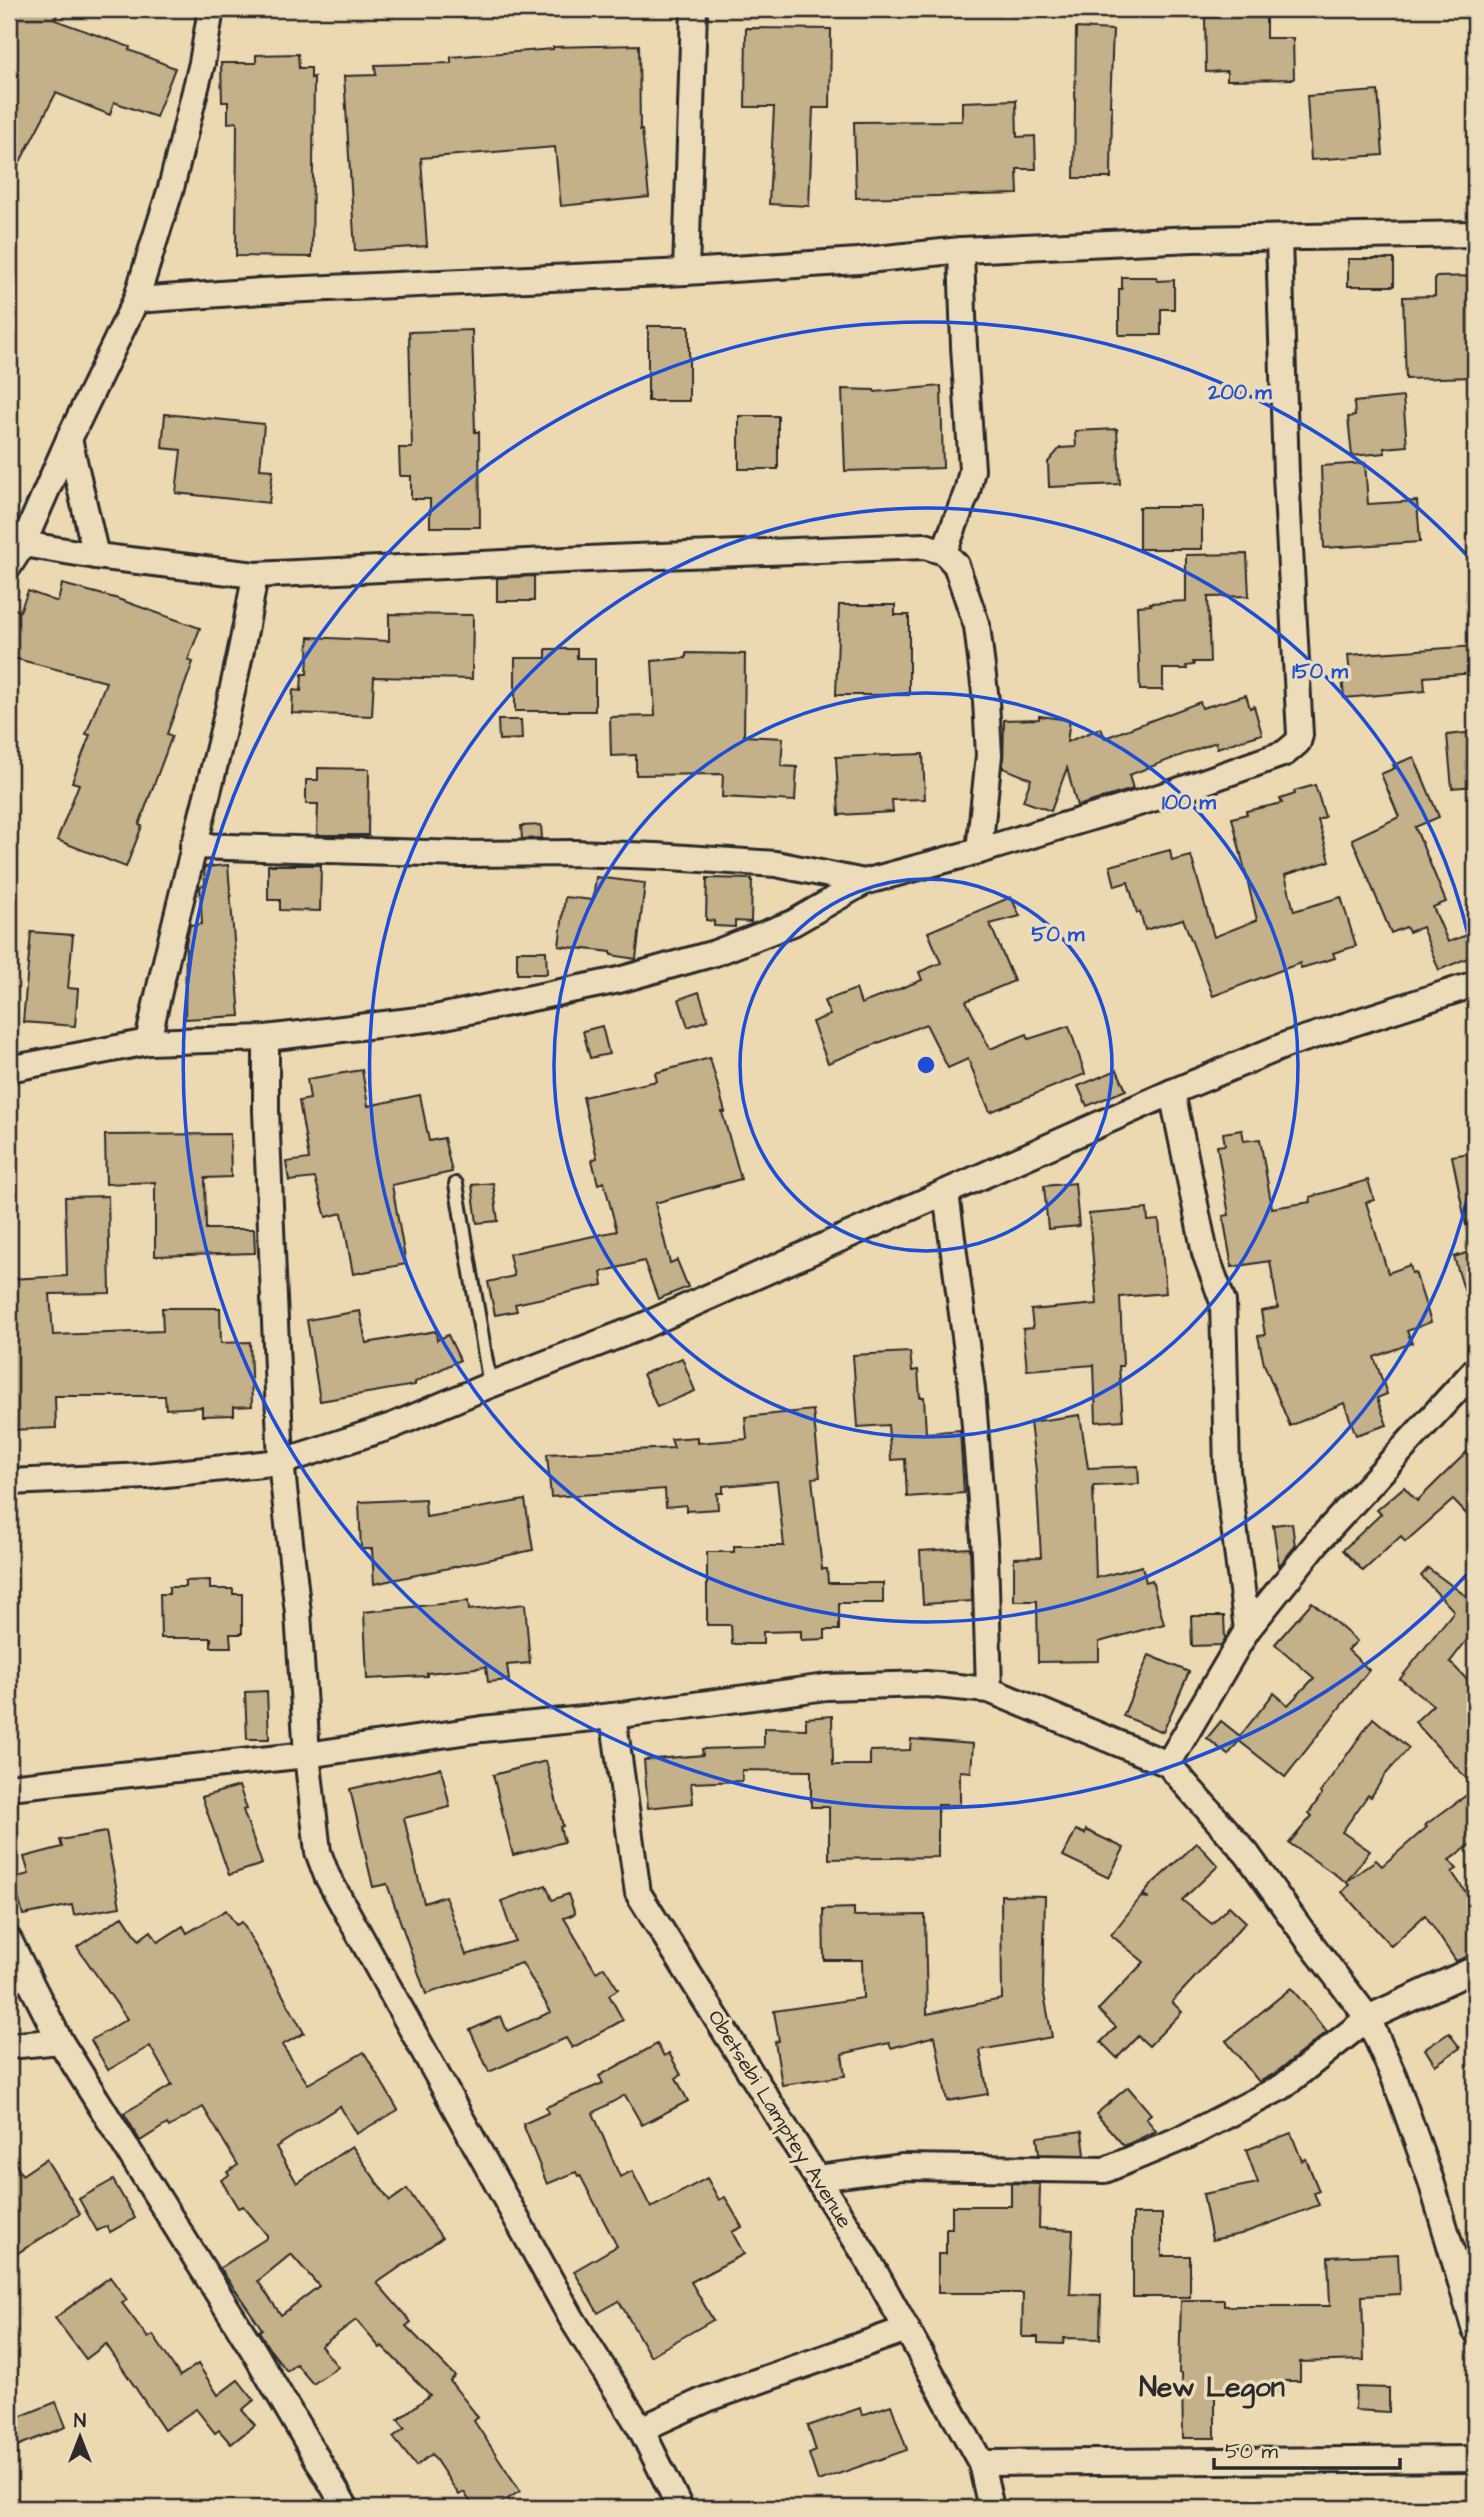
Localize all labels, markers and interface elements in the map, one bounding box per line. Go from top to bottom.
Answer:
text: 200 m [1207,378,1272,407]
text: 150 m [1292,657,1348,686]
text: 100 m [1162,788,1217,817]
text: 50 m [1032,920,1085,949]
centre of rings [914,1053,938,1077]
street label: Obetsebi Lamptey Avenue [699,2004,859,2235]
district label: New Legon [1139,2368,1285,2409]
north arrow [46,2402,116,2472]
text: N [74,2408,86,2435]
scale bar [1214,2426,1400,2470]
text: 50 m [1225,2437,1279,2466]

